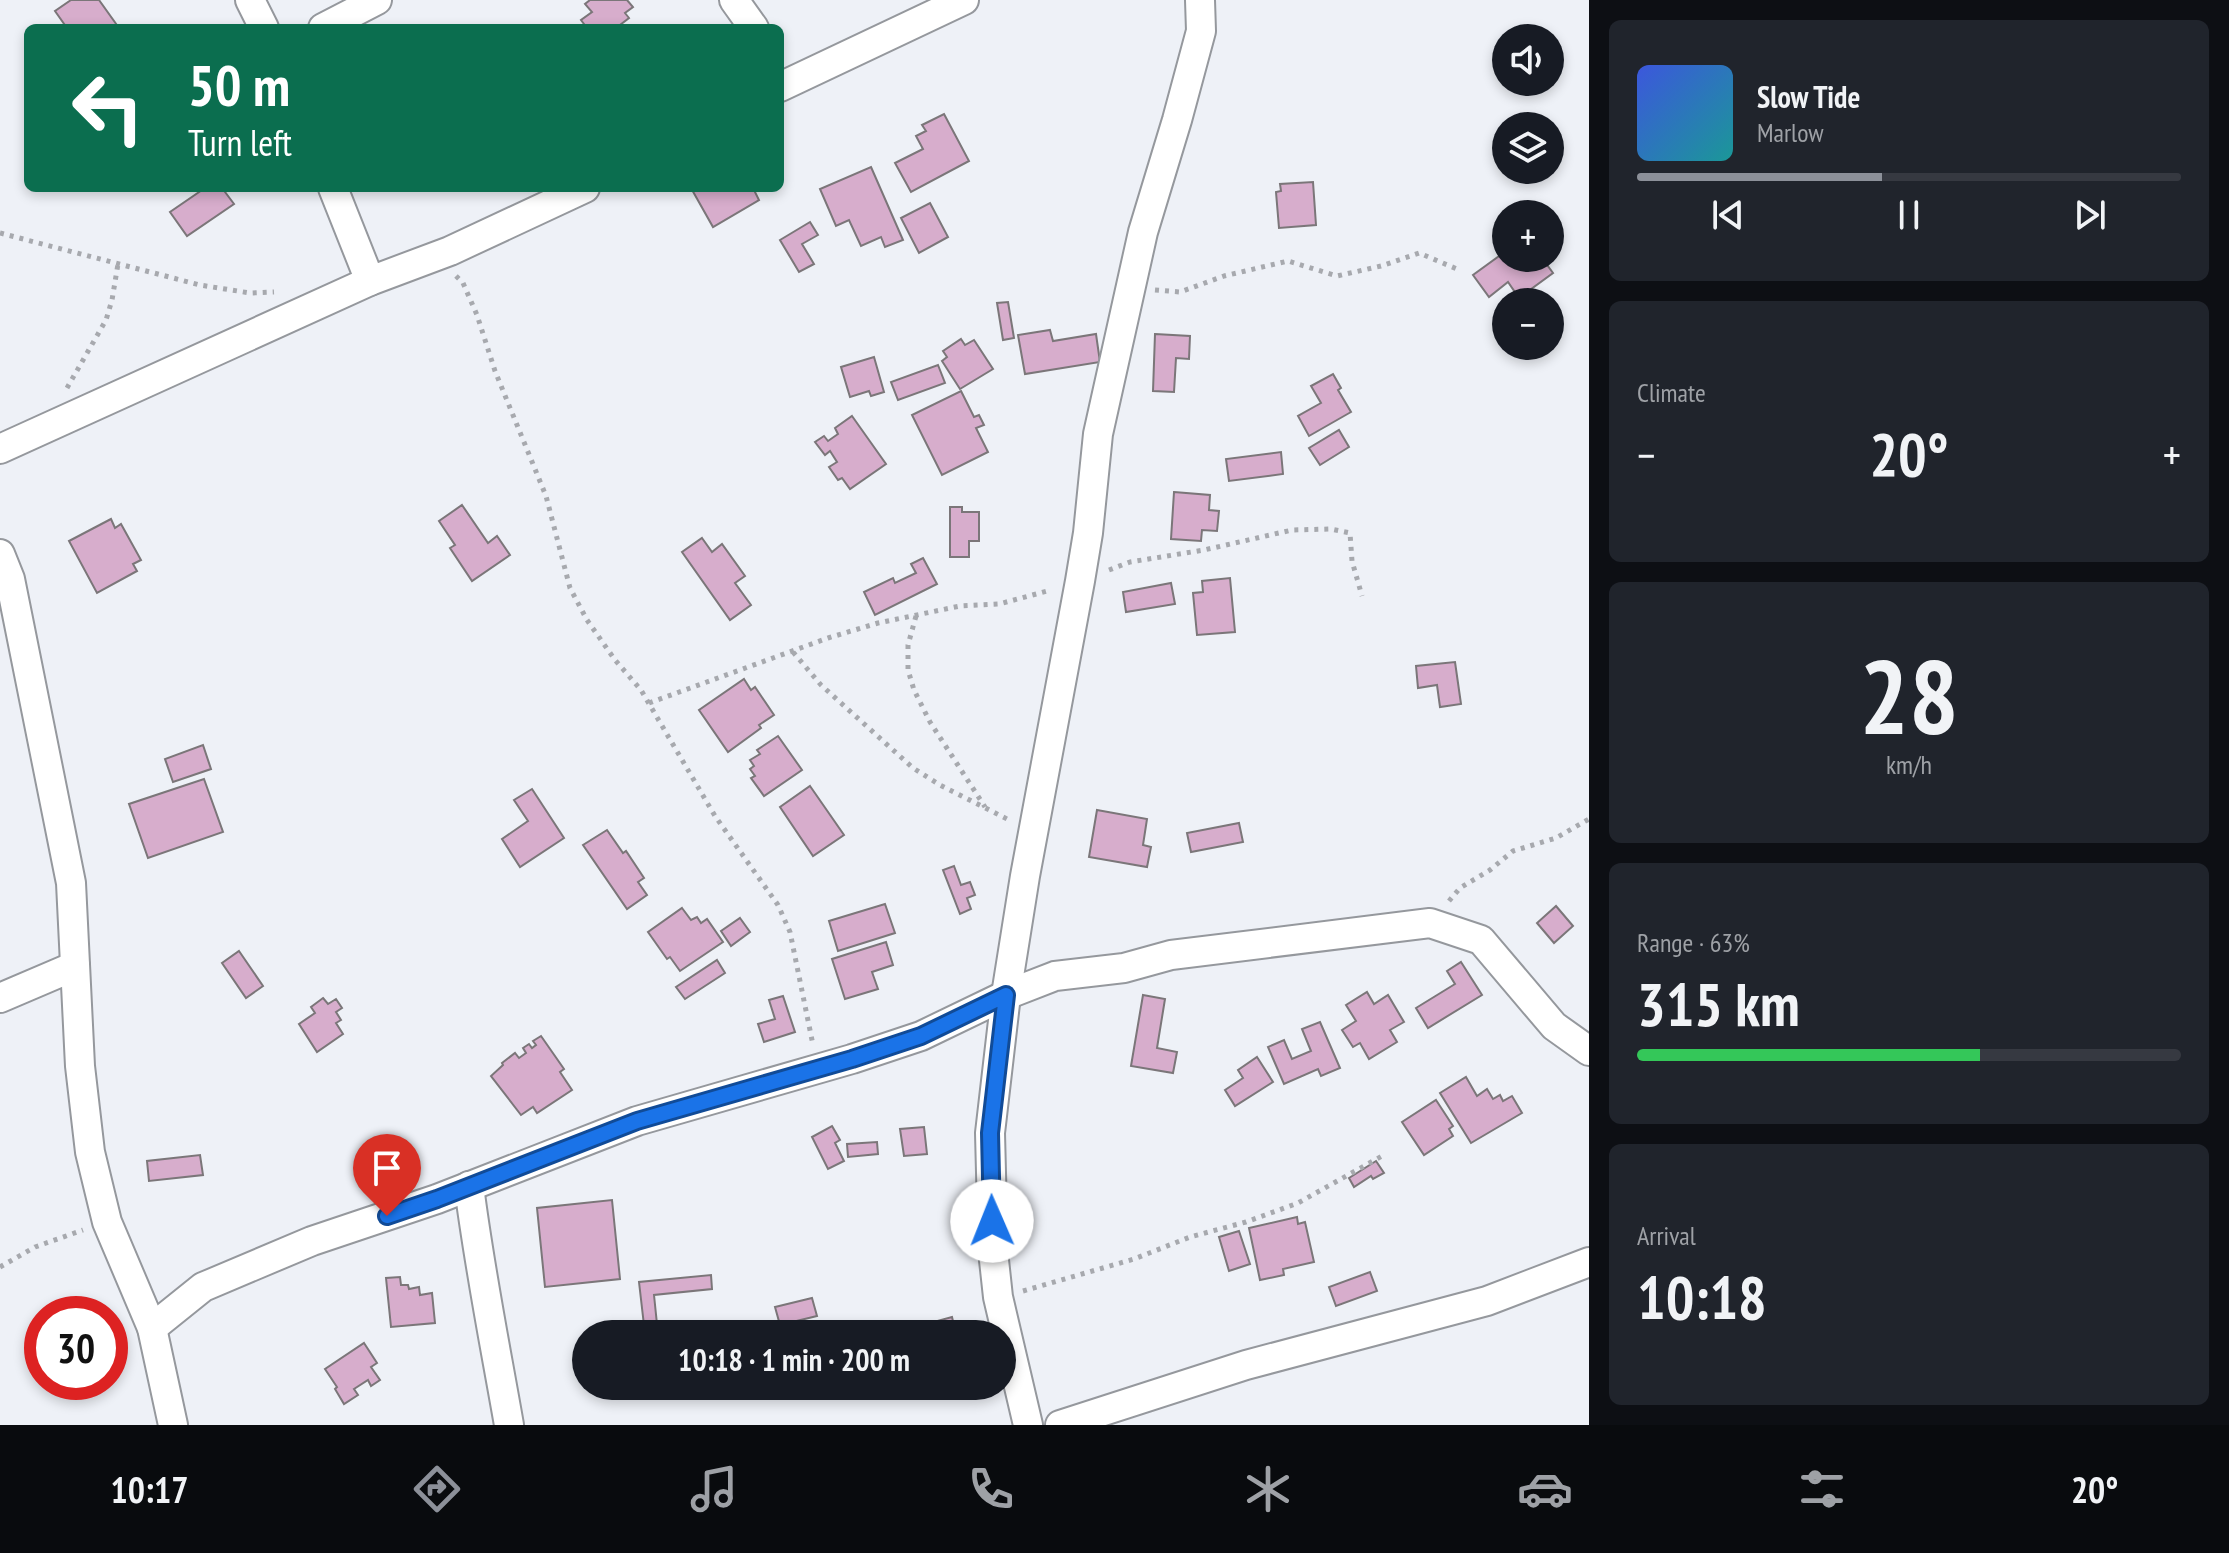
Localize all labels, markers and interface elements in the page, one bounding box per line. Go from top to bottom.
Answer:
map controls [1492,24,1564,360]
button: sound [1492,24,1564,96]
text: 50 m [188,49,290,121]
icon: left [56,56,160,160]
text: Slow Tide [1757,77,1860,116]
button: layers [1492,112,1564,184]
text: Marlow [1757,116,1823,149]
text: Turn left [188,119,292,166]
icon: previous [1706,193,1750,237]
icon: pause [1887,193,1931,237]
icon: next [2068,193,2112,237]
button: + [1492,200,1564,272]
button: − [1492,288,1564,360]
text: Climate [1637,376,1706,409]
text: 20° [1869,415,1949,493]
text: − [1637,426,1655,483]
text: + [2163,426,2181,483]
text: 28 [1859,628,1959,763]
text: km/h [1886,748,1932,781]
text: Range · 63% [1637,926,1750,959]
text: 315 km [1637,965,1800,1043]
pin [353,1134,421,1216]
icon: arrive [365,1146,409,1190]
position arrow [950,1179,1034,1263]
text: Arrival [1637,1219,1696,1252]
text: 10:18 [1637,1258,1767,1336]
speed limit sign: 30 [24,1296,128,1400]
text: 10:18 · 1 min · 200 m [678,1340,910,1379]
icon: directions [409,1461,465,1517]
icon: music [686,1461,742,1517]
icon: phone [963,1461,1019,1517]
icon: climate [1240,1461,1296,1517]
icon: car [1517,1461,1573,1517]
icon: filters [1794,1461,1850,1517]
text: 10:17 [110,1466,188,1513]
text: 20° [2071,1466,2118,1513]

